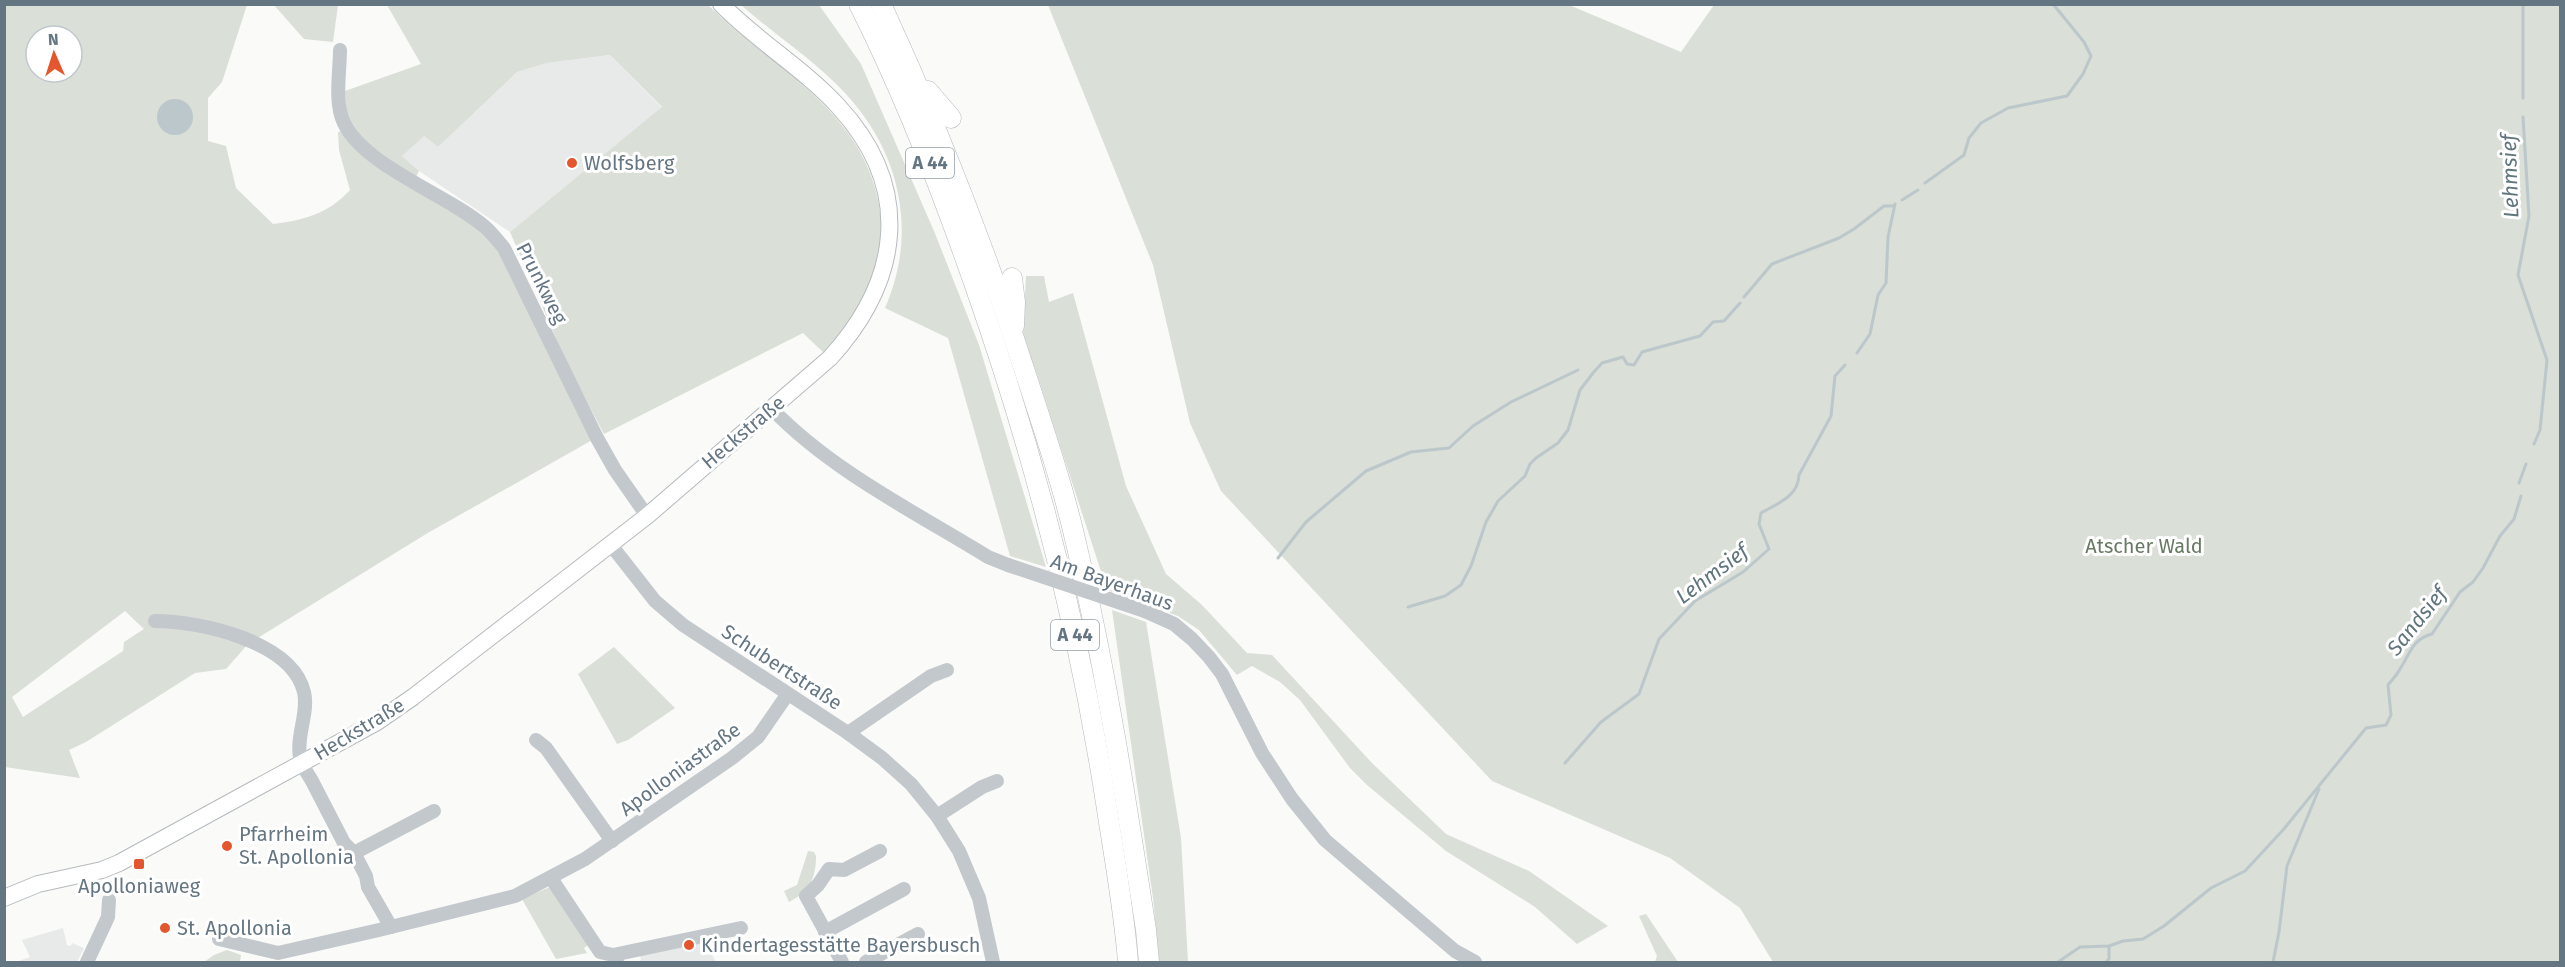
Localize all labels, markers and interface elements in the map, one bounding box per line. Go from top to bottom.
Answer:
north arrow [24,24,84,84]
text: N [47,30,59,49]
water label: Lehmsief [2495,130,2524,218]
road number: A 44 [906,148,954,178]
place label: Wolfsberg [584,151,675,175]
marker: Wolfsberg [565,156,579,170]
street label: Prunkweg [511,238,573,328]
street label: Heckstraße [696,390,790,474]
park label: Atscher Wald [2085,534,2203,558]
water label: Lehmsief [1671,536,1756,610]
street label: Am Bayerhaus [1047,549,1177,615]
water label: Sandsief [2381,579,2455,661]
street label: Schubertstraße [717,619,847,715]
road number: A 44 [1051,620,1099,650]
street label: Heckstraße [309,693,409,765]
street label: Apolloniastraße [615,717,745,821]
place label: Pfarrheim St. Apollonia [239,822,354,869]
marker: Pfarrheim St. Apollonia [220,839,234,853]
marker: Apolloniaweg [132,857,146,871]
place label: Apolloniaweg [78,874,201,898]
place label: St. Apollonia [177,916,292,940]
marker: St. Apollonia [158,921,172,935]
place label: Kindertagesstätte Bayersbusch [701,933,981,957]
marker: Kindertagesstätte Bayersbusch [682,938,696,952]

